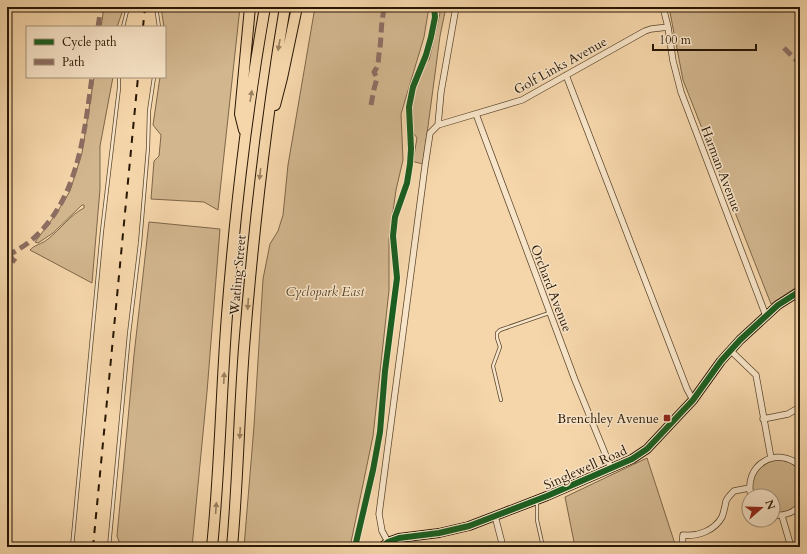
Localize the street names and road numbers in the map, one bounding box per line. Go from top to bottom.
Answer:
street label: Golf Links Avenue [511,33,610,99]
street label: Harman Avenue [696,124,746,215]
street label: Watling Street [225,234,250,317]
street label: Orchard Avenue [526,242,576,335]
street label: Singlewell Road [541,442,630,494]

